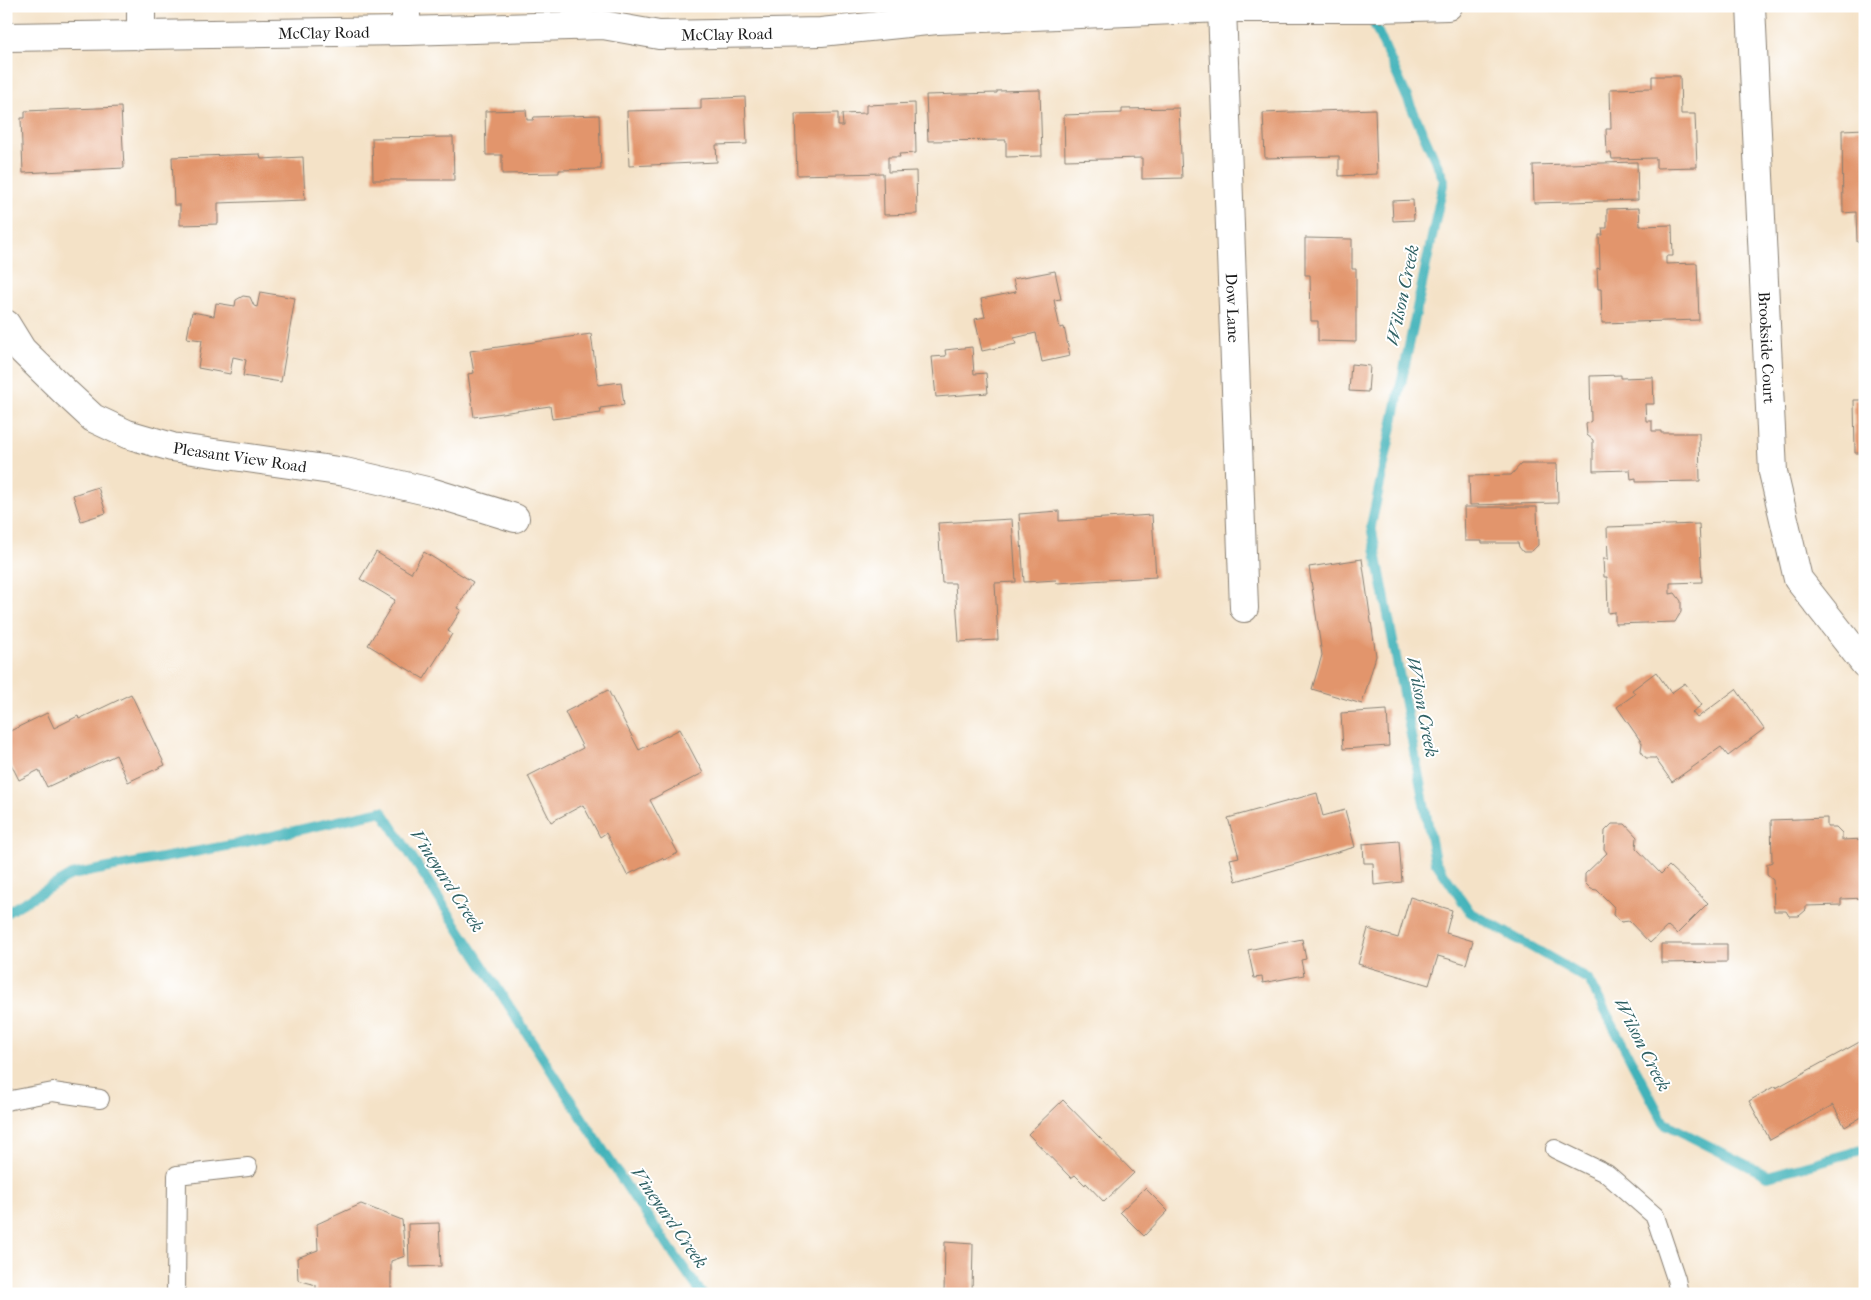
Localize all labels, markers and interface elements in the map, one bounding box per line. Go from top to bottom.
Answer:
street label: McClay Road [278,22,370,42]
street label: McClay Road [681,23,773,44]
water label: Wilson Creek [1382,243,1424,347]
street label: Dow Lane [1222,273,1244,343]
street label: Brookside Court [1755,291,1779,405]
street label: Pleasant View Road [172,438,308,476]
water label: Wilson Creek [1402,655,1442,759]
water label: Vineyard Creek [406,825,488,937]
water label: Wilson Creek [1609,995,1675,1095]
water label: Vineyard Creek [626,1163,712,1273]

